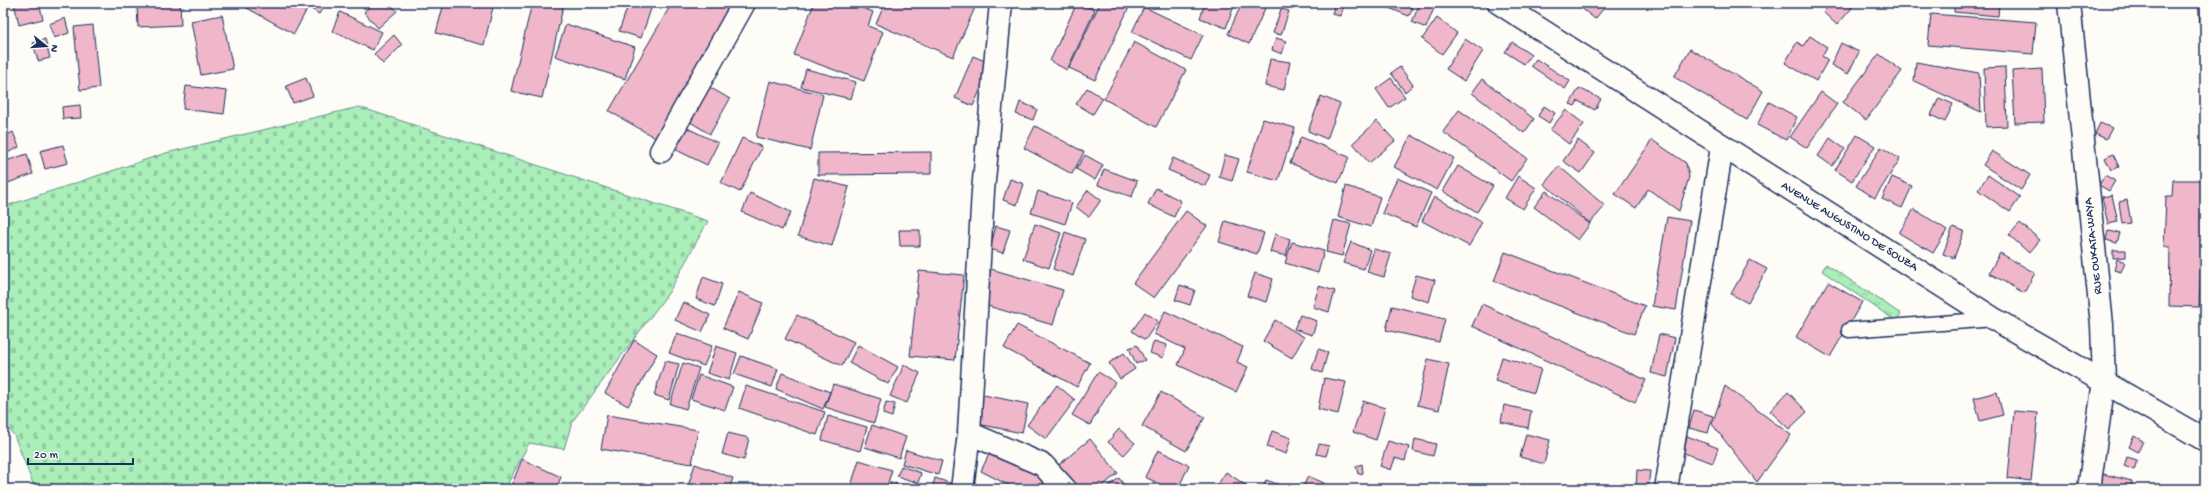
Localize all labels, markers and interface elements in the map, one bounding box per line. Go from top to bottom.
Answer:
north arrow [26,26,66,66]
text: N [47,43,60,54]
street label: AVENUE AUGUSTINO DE SOUZA [1778,179,1921,275]
street label: RUE OUKATA-WAYA [2082,196,2106,295]
scale bar [28,440,133,466]
text: 20 m [34,449,59,463]

